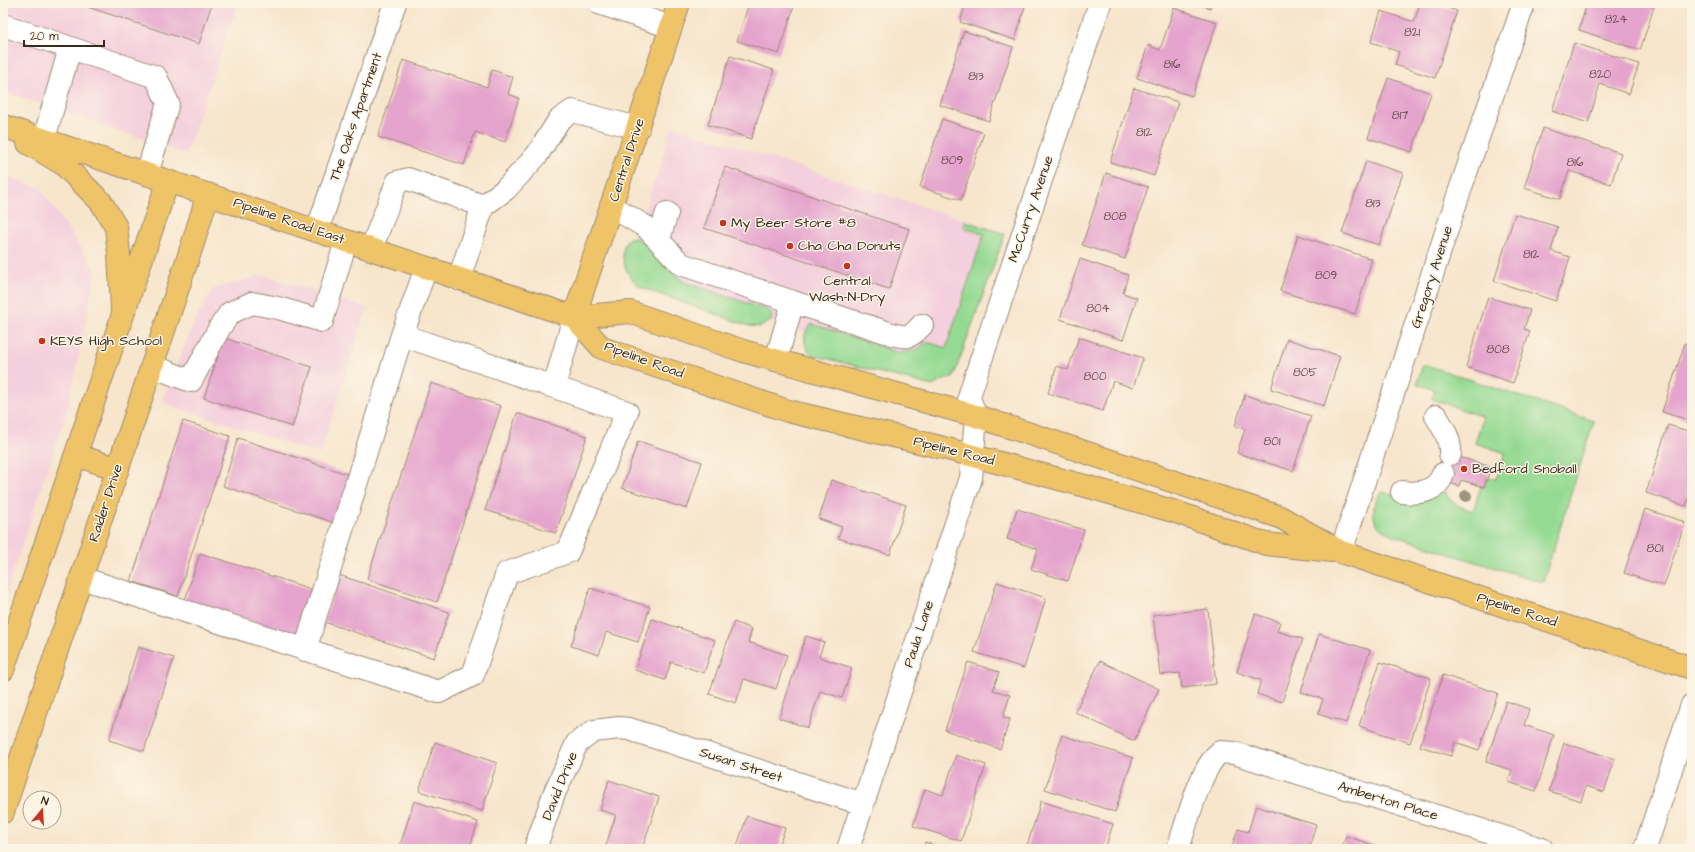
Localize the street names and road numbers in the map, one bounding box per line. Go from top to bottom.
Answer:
street label: The Oaks Apartment [325,50,388,184]
street label: Central Drive [604,115,650,204]
street label: McCurry Avenue [1003,153,1059,265]
street label: Pipeline Road East [231,193,348,250]
street label: Gregory Avenue [1406,223,1458,331]
street label: Pipeline Road [602,336,686,384]
street label: Pipeline Road [911,431,997,471]
street label: Raider Drive [84,461,128,545]
street label: Pipeline Road [1474,588,1560,632]
street label: Paula Lane [899,597,939,670]
street label: Susan Street [697,742,785,788]
street label: David Drive [537,748,583,823]
street label: Amberton Place [1335,776,1441,826]

